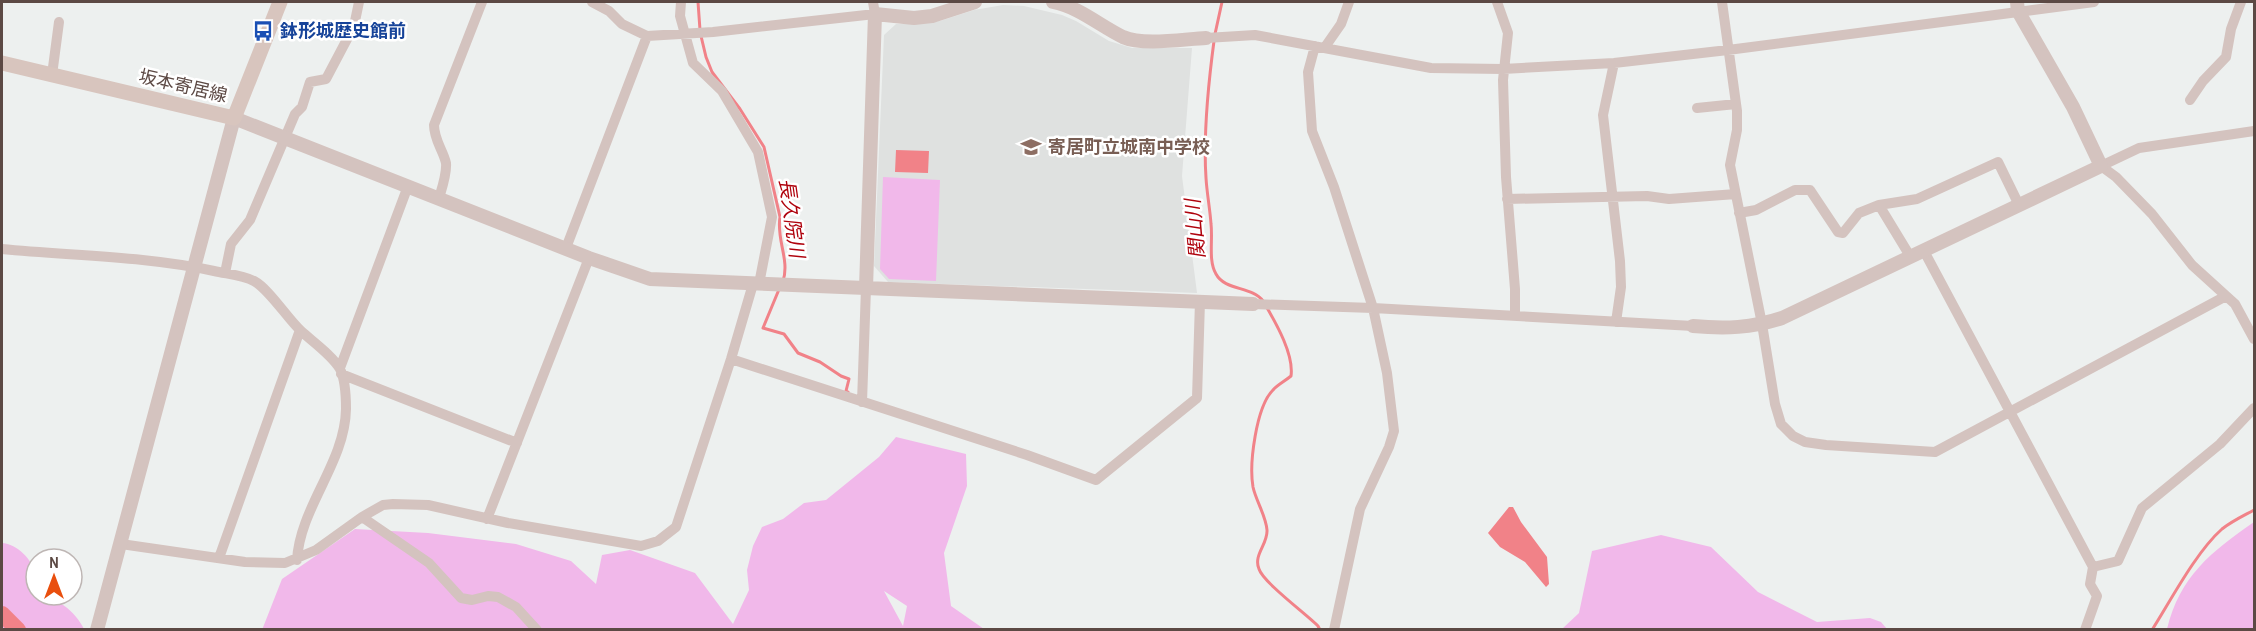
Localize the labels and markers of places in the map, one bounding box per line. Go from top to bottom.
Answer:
place label: 鉢形城歴史館前 [280,18,406,43]
bus stop icon: 鉢形城歴史館前 [251,19,275,43]
place label: 寄居町立城南中学校 [1048,134,1210,159]
school or university icon: 寄居町立城南中学校 [1019,135,1043,159]

